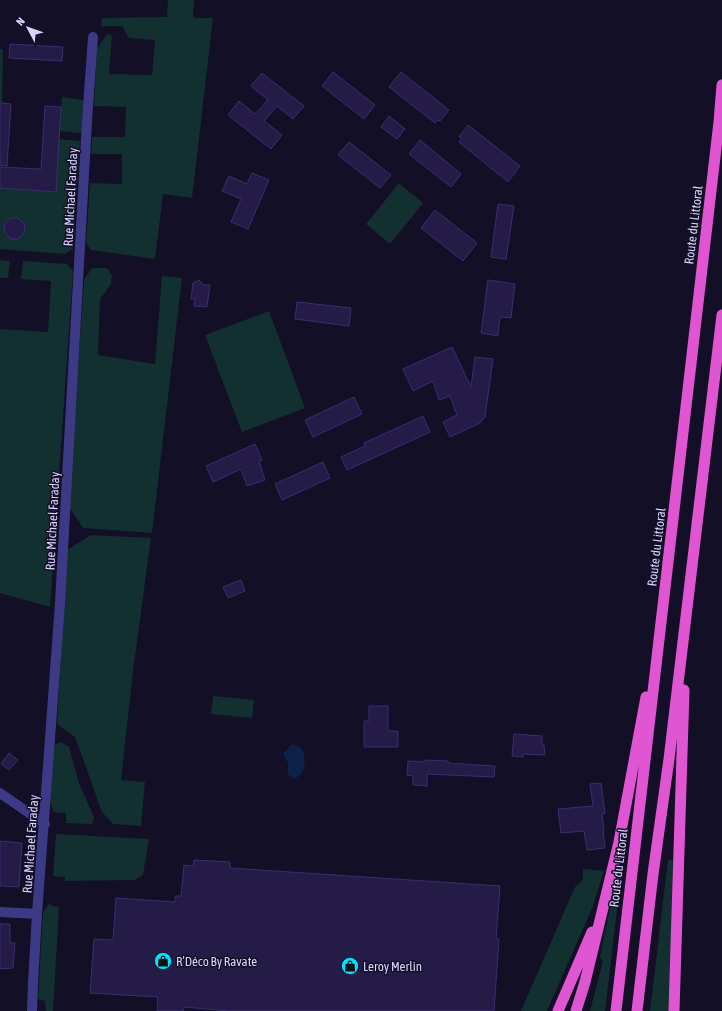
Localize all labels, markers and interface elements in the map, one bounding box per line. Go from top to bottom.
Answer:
north arrow [8,8,48,48]
text: N [14,15,27,28]
street label: Rue Michael Faraday [60,147,81,247]
street label: Route du Littoral [681,184,706,265]
street label: Rue Michael Faraday [42,471,63,571]
street label: Route du Littoral [644,506,669,587]
street label: Rue Michael Faraday [20,794,41,894]
street label: Route du Littoral [606,827,631,908]
shop icon: R’Déco By Ravate [153,951,173,971]
place label: R’Déco By Ravate [176,954,257,969]
shop icon: Leroy Merlin [340,956,360,976]
place label: Leroy Merlin [363,959,422,974]

